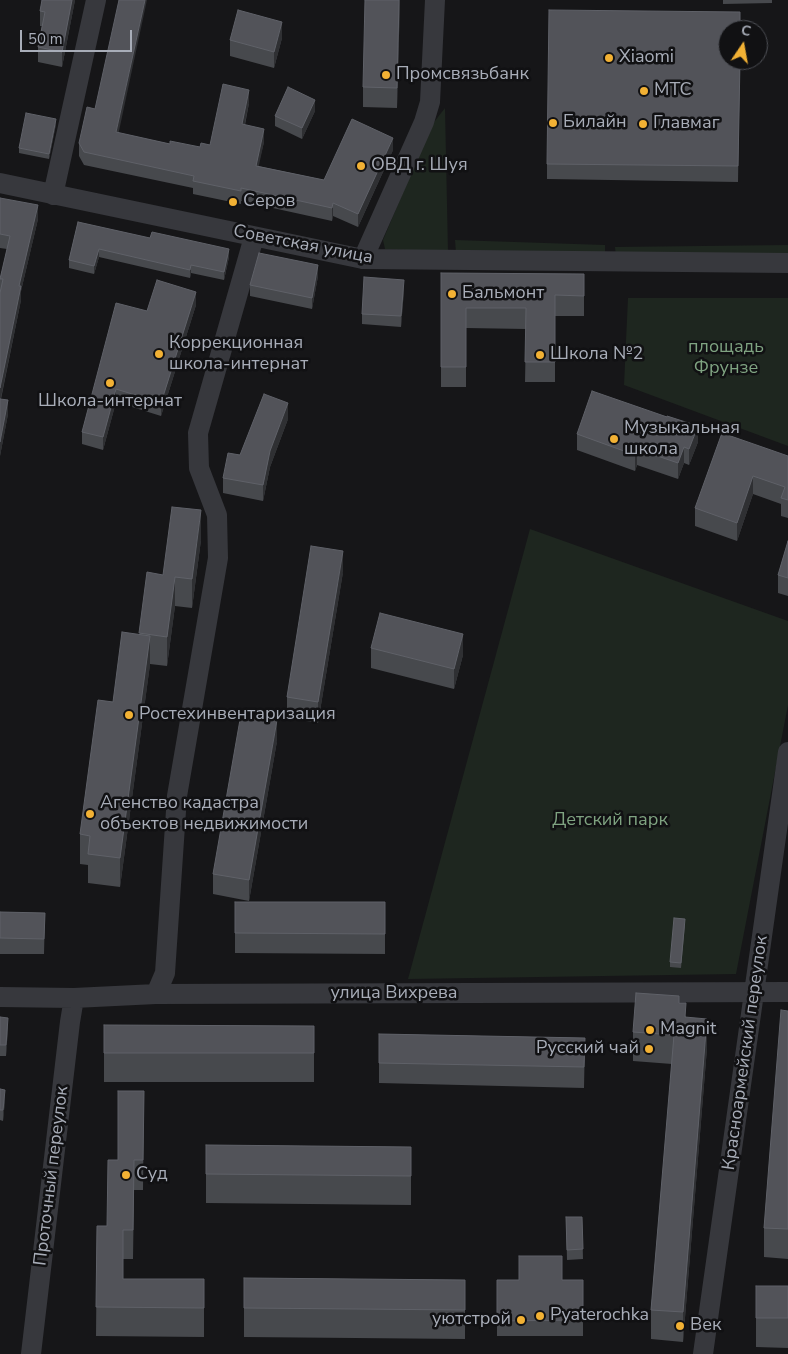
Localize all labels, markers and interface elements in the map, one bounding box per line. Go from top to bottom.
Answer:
scale bar [22,20,135,52]
north arrow [718,20,768,70]
text: С [739,21,753,41]
text: 50 m [28,29,63,49]
place label: Xiaomi [619,47,674,69]
marker: Xiaomi [603,52,615,64]
place label: Промсвязьбанк [396,64,529,86]
marker: Промсвязьбанк [380,69,392,81]
place label: МТС [654,80,692,102]
marker: МТС [638,85,650,97]
place label: Билайн [563,112,627,134]
place label: Главмаг [653,113,719,135]
marker: Билайн [547,117,559,129]
marker: Главмаг [637,118,649,130]
place label: ОВД г. Шуя [371,155,468,177]
marker: ОВД г. Шуя [355,160,367,172]
place label: Серов [243,191,295,213]
marker: Серов [227,196,239,208]
street label: Советская улица [231,221,375,269]
place label: Бальмонт [462,283,544,305]
marker: Бальмонт [446,288,458,300]
place label: Коррекционная школа-интернат [169,333,308,376]
park label: площадь Фрунзе [688,337,764,379]
place label: Школа №2 [550,344,643,366]
marker: Коррекционная школа-интернат [153,348,165,360]
marker: Школа №2 [534,349,546,361]
marker: Школа-интернат [104,377,116,389]
place label: Школа-интернат [38,391,182,413]
place label: Музыкальная школа [624,418,740,460]
marker: Музыкальная школа [608,433,620,445]
place label: Ростехинвентаризация [139,704,336,726]
marker: Ростехинвентаризация [123,709,135,721]
place label: Агенство кадастра объектов недвижимости [100,793,308,836]
marker: Агенство кадастра объектов недвижимости [84,808,96,820]
park label: Детский парк [552,810,668,832]
street label: Красноармейский переулок [719,934,773,1172]
street label: улица Вихрева [330,983,458,1005]
place label: Magnit [660,1019,716,1041]
marker: Magnit [644,1024,656,1036]
place label: Русский чай [536,1038,639,1060]
marker: Русский чай [643,1043,655,1055]
street label: Проточный переулок [30,1085,74,1267]
place label: Суд [136,1164,168,1186]
marker: Суд [120,1169,132,1181]
place label: Pyaterochka [550,1305,649,1327]
place label: уютстрой [432,1309,511,1331]
marker: Pyaterochka [534,1310,546,1322]
marker: уютстрой [515,1314,527,1326]
place label: Век [690,1315,721,1337]
marker: Век [674,1320,686,1332]

